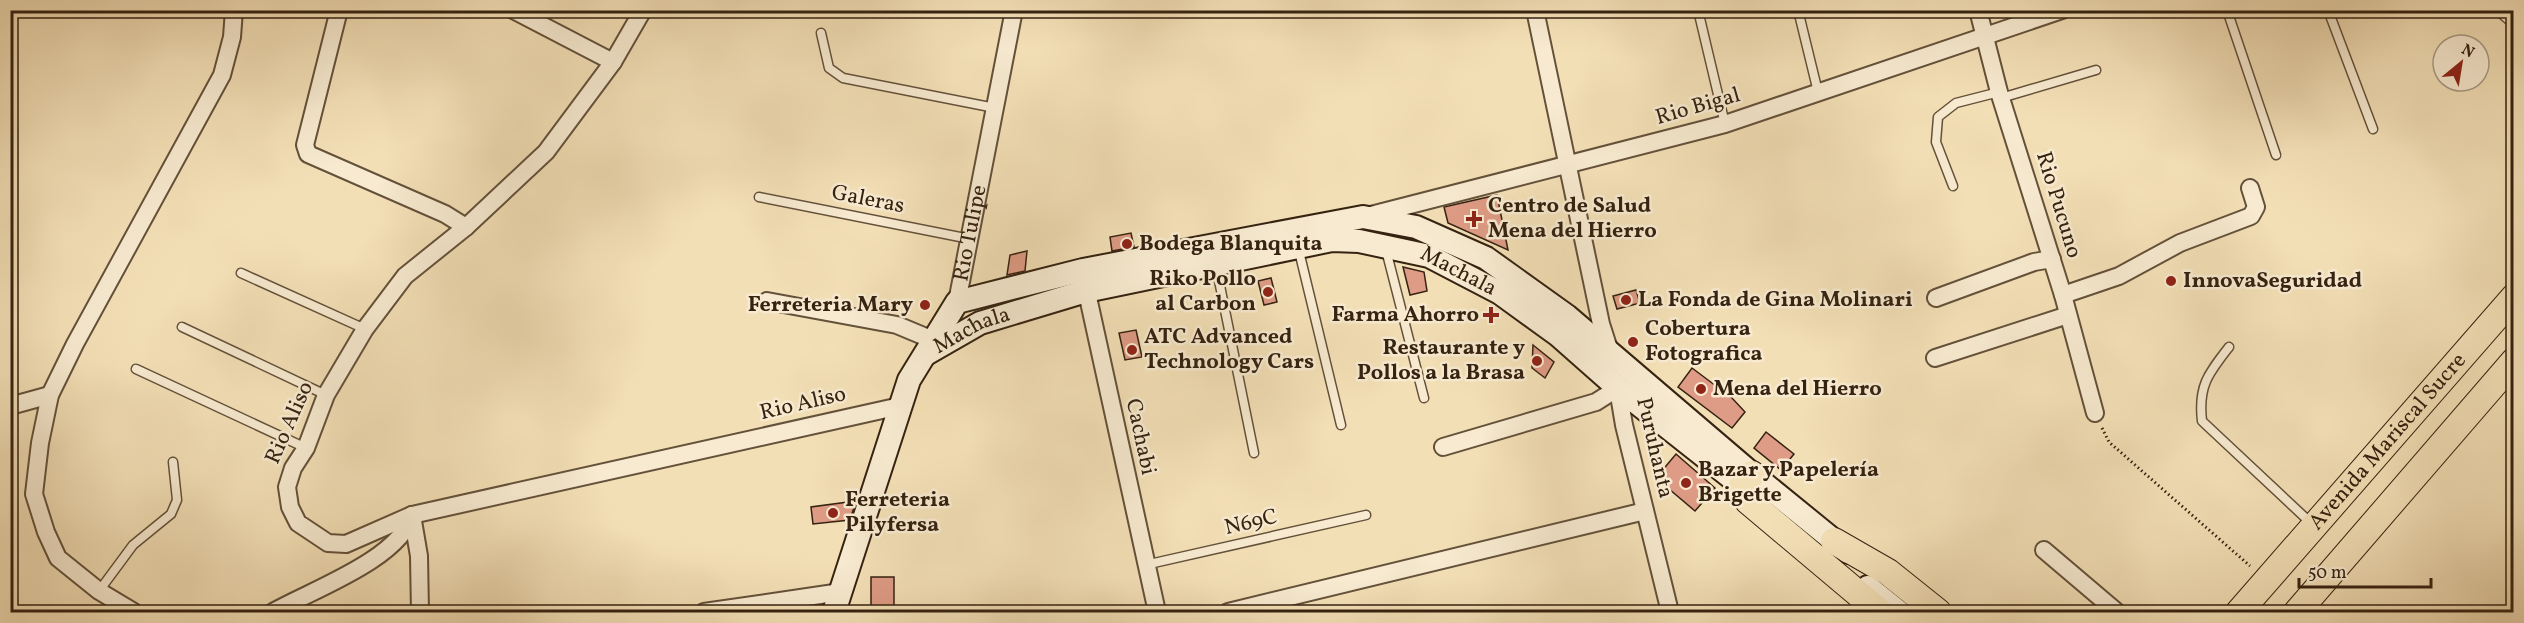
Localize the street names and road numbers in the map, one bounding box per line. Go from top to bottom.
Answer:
street label: Rio Bigal [1652,80,1744,134]
street label: Rio Pucuno [2027,148,2089,262]
street label: Galeras [829,178,907,222]
street label: Rio Tulipe [946,182,995,284]
street label: Machala [1415,239,1502,304]
street label: Machala [928,299,1014,362]
street label: Avenida Mariscal Sucre [2302,346,2474,537]
street label: Rio Aliso [258,377,322,469]
street label: Rio Aliso [757,379,849,429]
street label: Puruhanta [1627,394,1681,502]
street label: Cachabi [1117,396,1163,478]
street label: N69C [1222,502,1280,544]

